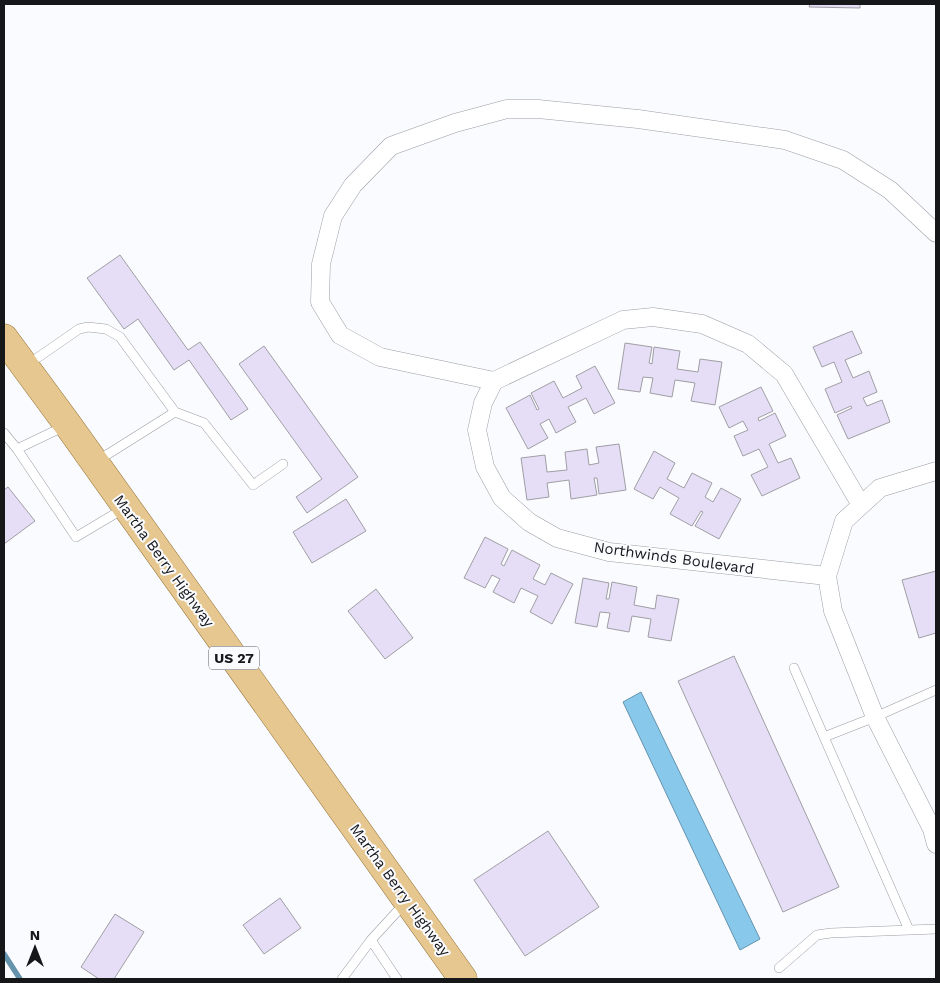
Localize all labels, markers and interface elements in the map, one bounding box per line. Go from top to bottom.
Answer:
street label: Martha Berry Highway [110,491,218,631]
street label: Northwinds Boulevard [593,538,755,578]
road number: US 27 [209,646,259,670]
street label: Martha Berry Highway [346,820,454,960]
north arrow [10,923,60,973]
text: N [30,927,40,943]

